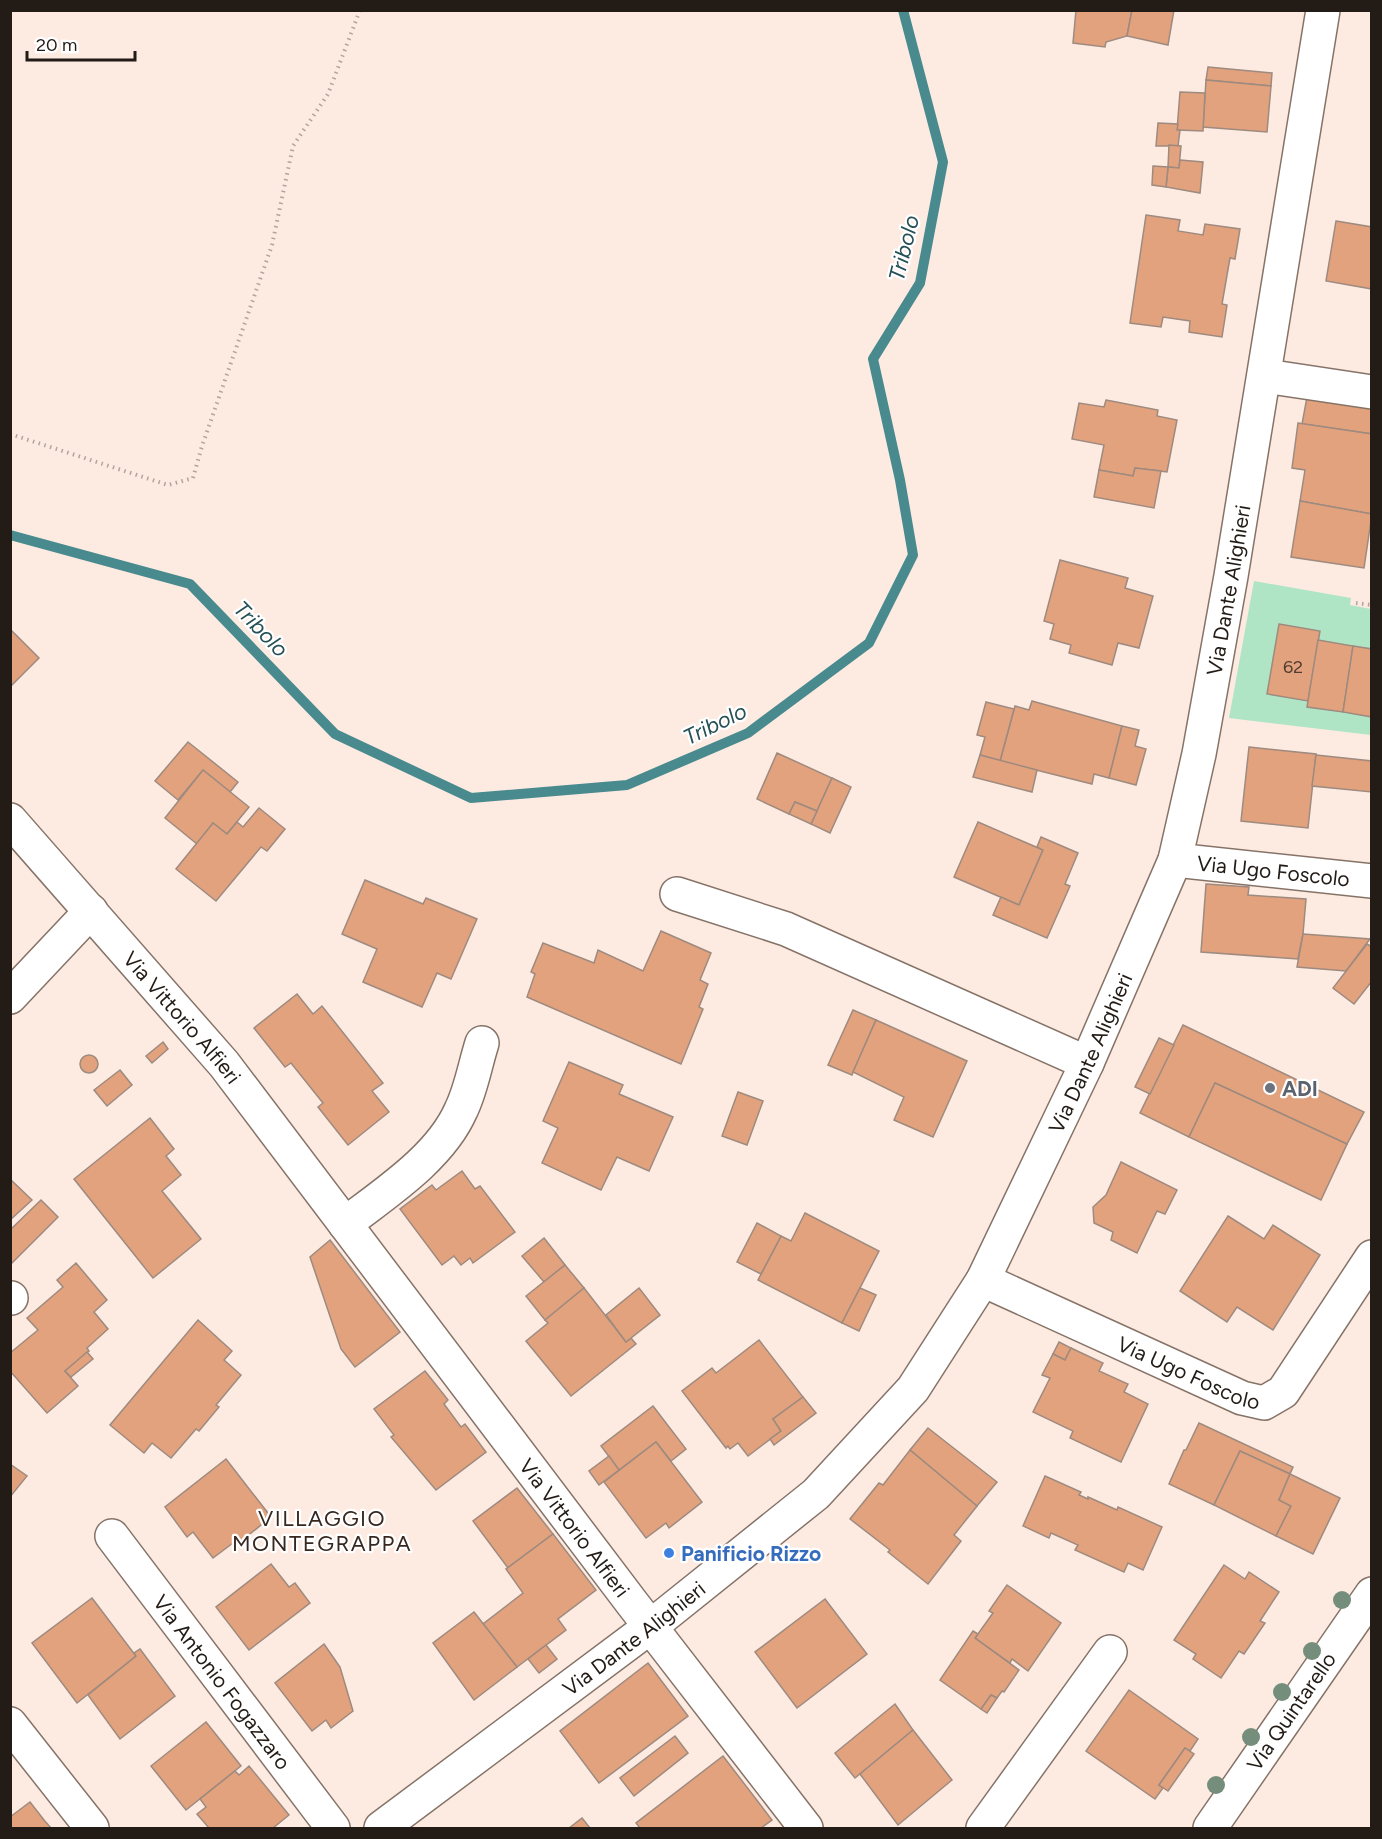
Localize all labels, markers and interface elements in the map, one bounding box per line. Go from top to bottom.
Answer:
scale bar [27,24,135,62]
text: 20 m [36,34,77,56]
water label: Tribolo [883,212,925,284]
street label: Via Dante Alighieri [1201,503,1255,677]
water label: Tribolo [228,595,294,663]
house number: 62 [1283,656,1303,678]
water label: Tribolo [679,697,751,751]
street label: Via Ugo Foscolo [1196,850,1351,891]
street label: Via Vittorio Alfieri [118,946,247,1088]
street label: Via Dante Alighieri [1043,969,1137,1137]
place label: ADI [1282,1076,1318,1101]
marker: ADI [1263,1081,1277,1095]
street label: Via Ugo Foscolo [1114,1330,1262,1414]
street label: Via Vittorio Alfieri [515,1453,635,1602]
district label: VILLAGGIO MONTEGRAPPA [232,1505,412,1557]
place label: Panificio Rizzo [681,1541,821,1566]
marker: Panificio Rizzo [662,1546,676,1560]
street label: Via Dante Alighieri [557,1576,710,1701]
street label: Via Antonio Fogazzaro [148,1590,297,1774]
street label: Via Quintarello [1241,1647,1341,1775]

